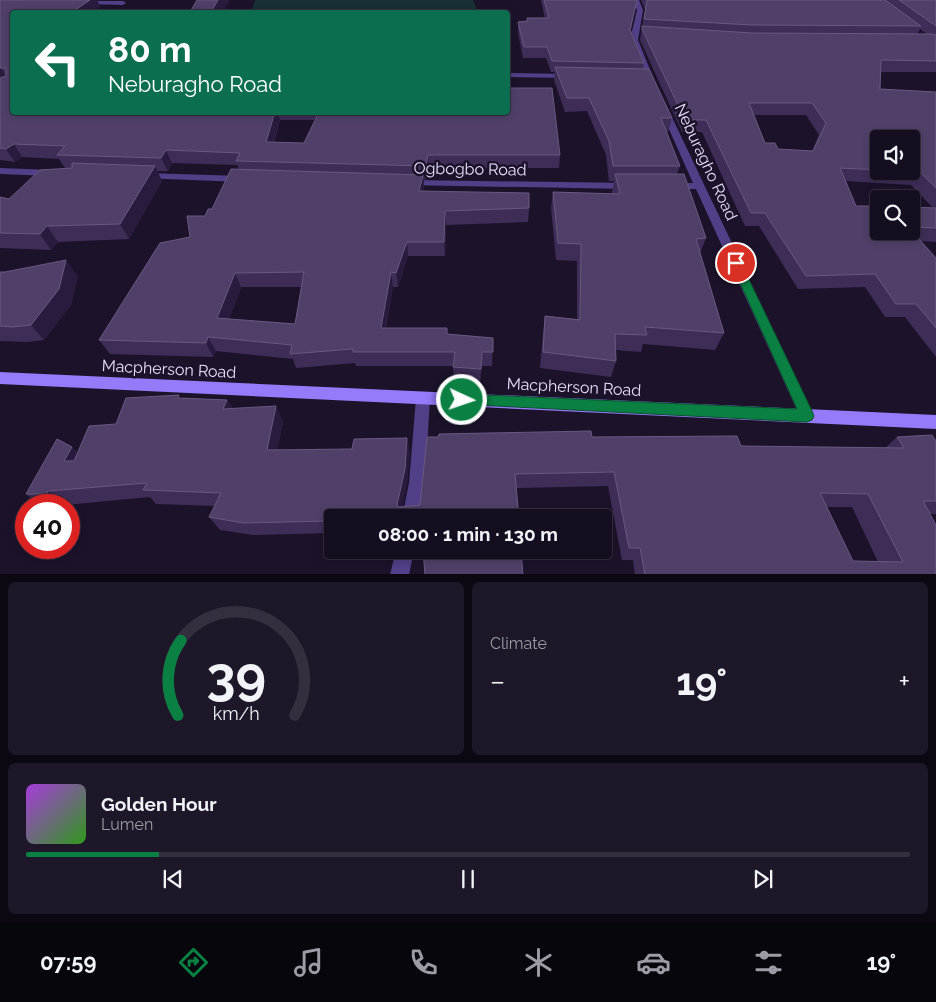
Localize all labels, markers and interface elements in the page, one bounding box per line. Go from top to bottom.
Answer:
text: 80 m [108,29,192,70]
icon: left [25,30,90,95]
text: Neburagho Road [108,71,282,97]
street label: Neburagho Road [671,101,741,223]
map controls [870,130,920,240]
button: sound [870,130,920,180]
street label: Ogbogbo Road [413,159,527,179]
button: search [870,190,920,240]
pin [715,242,757,284]
icon: arrive [722,249,750,277]
street label: Macpherson Road [101,356,237,382]
position arrow [435,373,487,425]
street label: Macpherson Road [506,374,642,400]
speed limit sign: 40 [15,494,80,559]
text: 08:00 · 1 min · 130 m [378,523,558,545]
text: Climate [490,634,547,653]
text: 39 [206,645,266,706]
text: 19° [676,659,727,704]
text: − [490,665,505,698]
text: + [898,665,910,698]
text: km/h [212,703,260,724]
text: Golden Hour [101,793,217,815]
text: Lumen [101,815,153,834]
icon: previous [159,865,187,893]
icon: pause [454,865,482,893]
icon: next [749,865,777,893]
icon: directions [176,945,211,980]
icon: music [291,945,326,980]
icon: phone [406,945,441,980]
icon: climate [521,945,556,980]
icon: car [636,945,671,980]
icon: filters [751,945,786,980]
text: 07:59 [40,949,96,975]
text: 19° [866,949,896,975]

